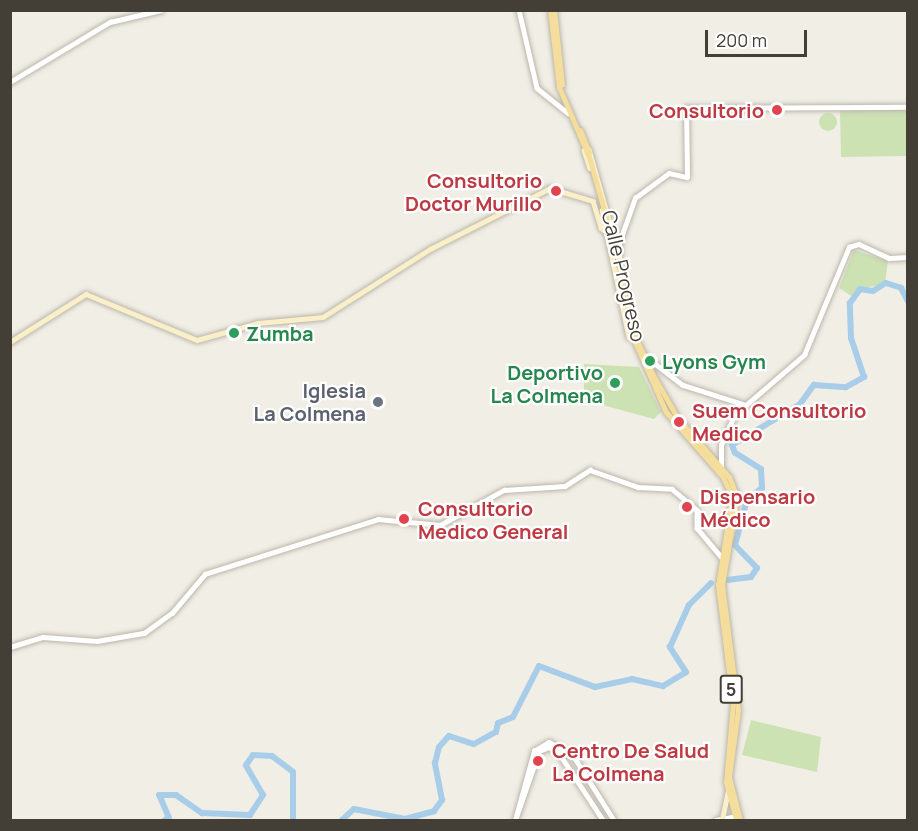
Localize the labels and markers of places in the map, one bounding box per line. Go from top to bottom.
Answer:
place label: Consultorio [649,98,764,122]
marker: Consultorio [768,101,786,119]
place label: Consultorio Doctor Murillo [405,168,542,215]
marker: Consultorio Doctor Murillo [547,182,565,200]
place label: Zumba [246,321,314,345]
marker: Zumba [227,326,241,340]
place label: Lyons Gym [662,349,766,373]
marker: Lyons Gym [643,354,657,368]
place label: Deportivo La Colmena [490,360,603,407]
marker: Deportivo La Colmena [608,376,622,390]
place label: Iglesia La Colmena [253,378,366,425]
marker: Iglesia La Colmena [371,395,385,409]
place label: Suem Consultorio Medico [692,398,866,445]
marker: Suem Consultorio Medico [670,413,688,431]
place label: Dispensario Médico [700,484,815,531]
place label: Consultorio Medico General [418,496,568,543]
marker: Dispensario Médico [678,498,696,516]
marker: Consultorio Medico General [395,510,413,528]
place label: Centro De Salud La Colmena [552,738,709,785]
marker: Centro De Salud La Colmena [529,752,547,770]

